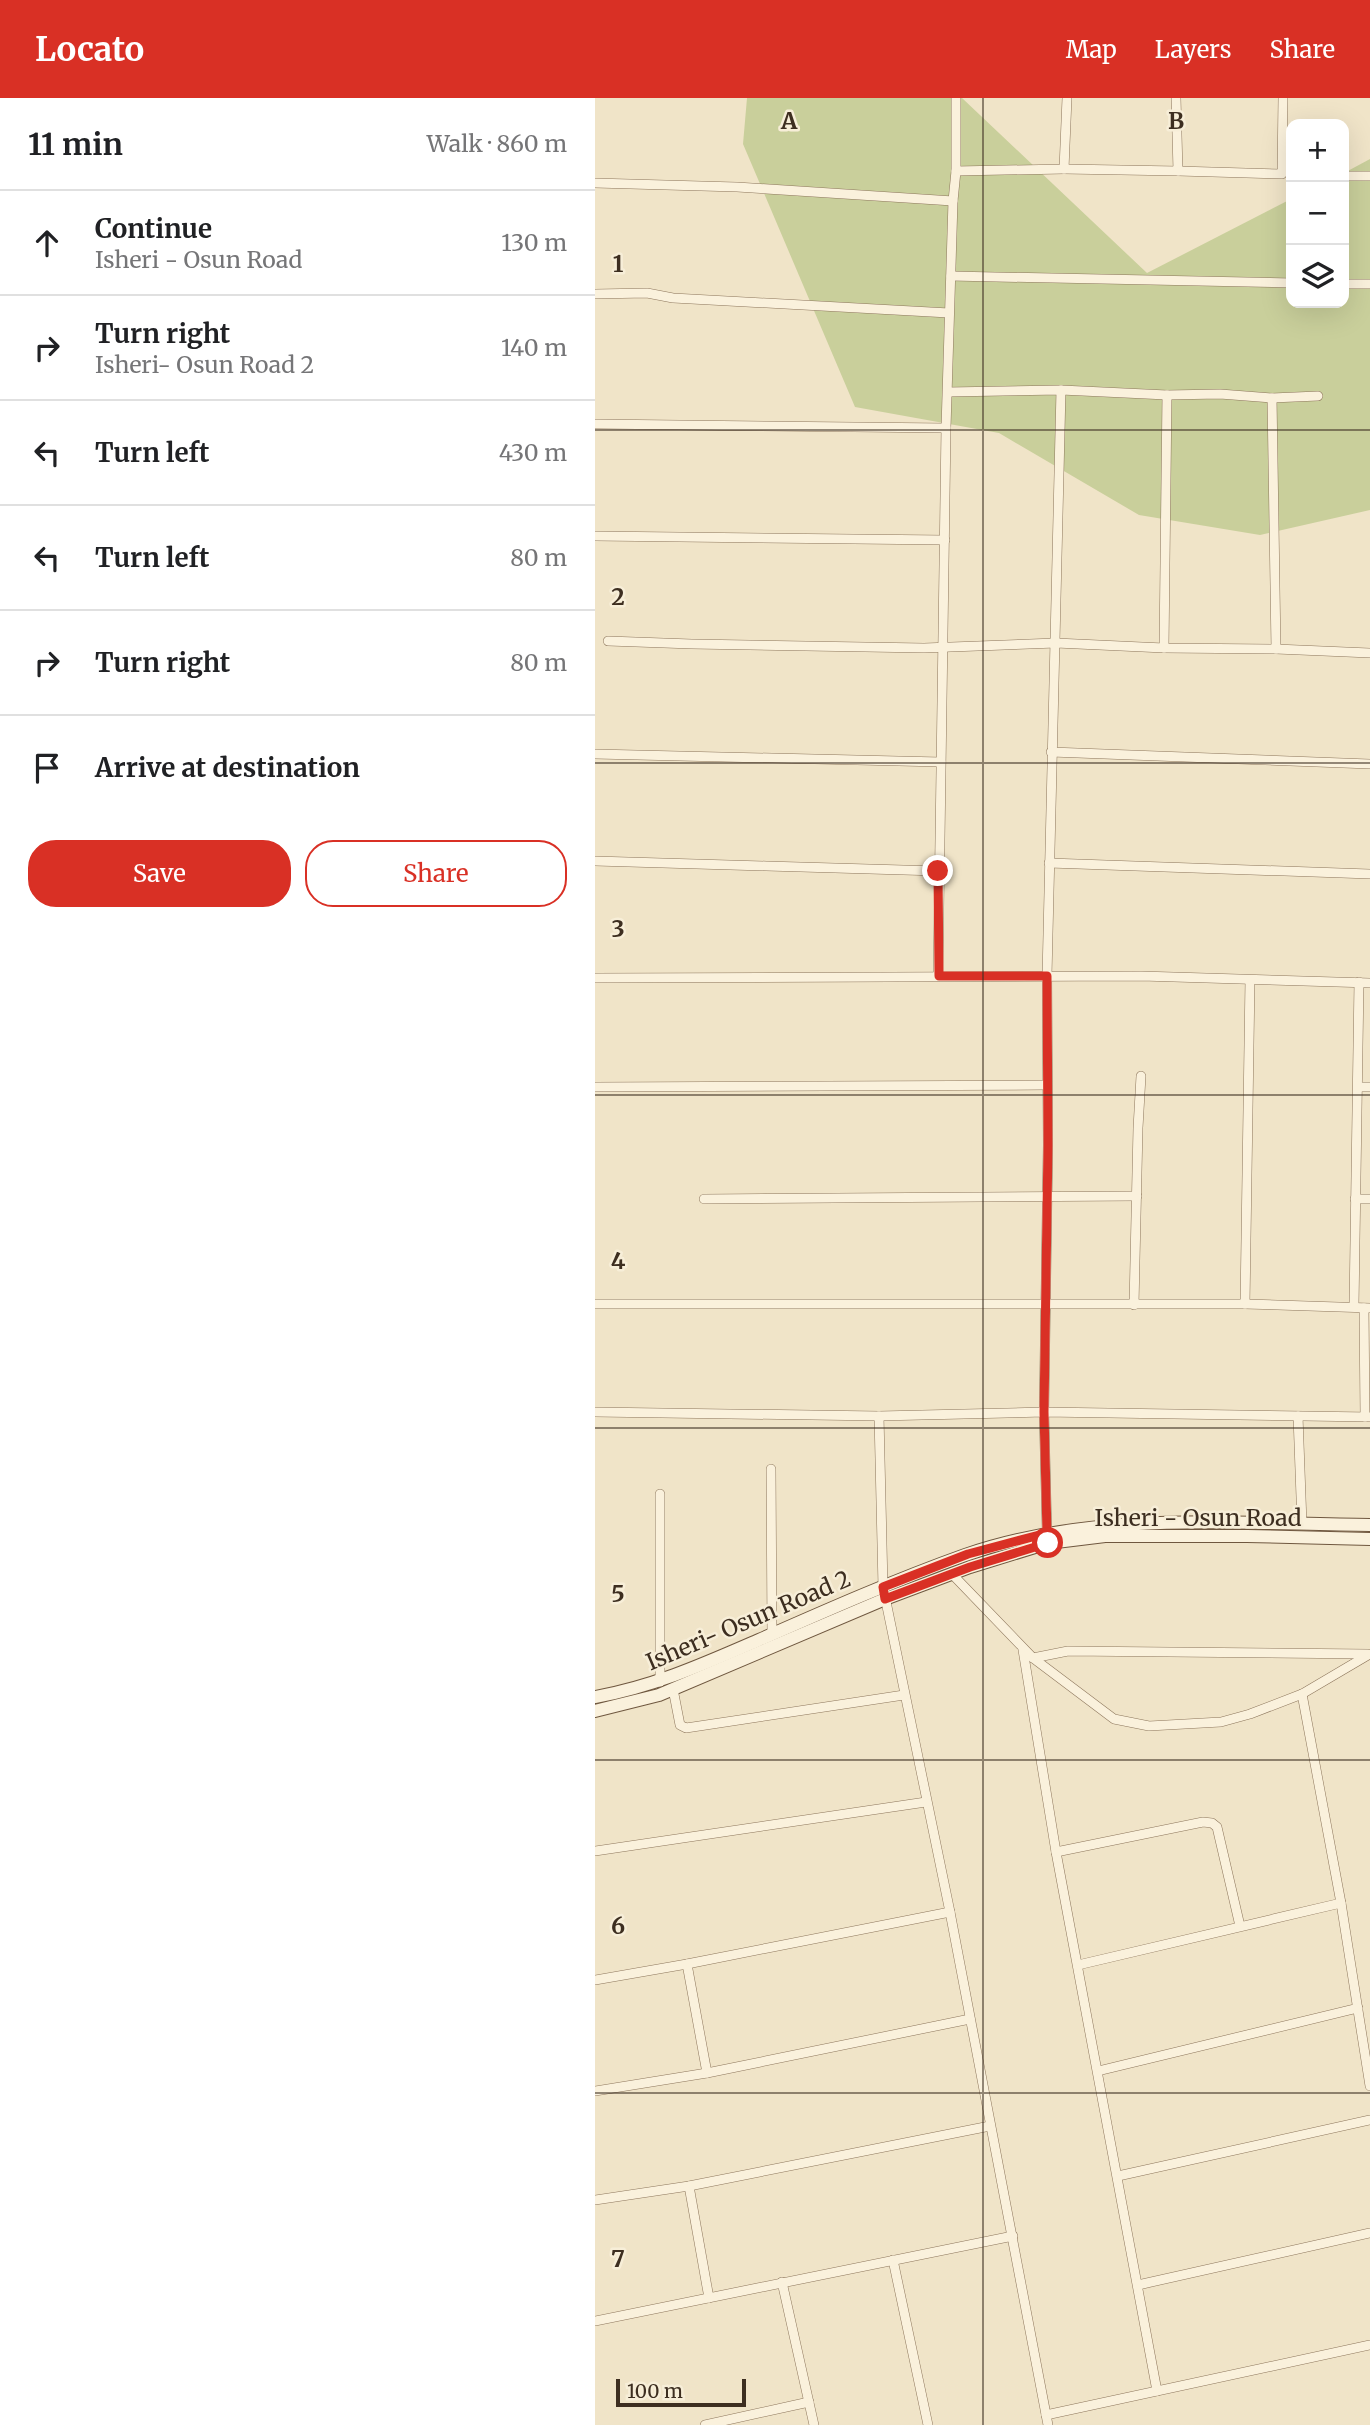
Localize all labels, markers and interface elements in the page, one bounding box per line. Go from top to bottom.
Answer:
text: Locato [35,29,144,70]
text: Map [1066,34,1117,65]
text: Layers [1155,34,1231,65]
text: Share [1269,34,1335,65]
text: A [780,106,798,135]
text: B [1168,106,1184,135]
map controls [1286,119,1349,308]
button: + [1286,119,1349,182]
text: 11 min [28,125,123,163]
text: Walk · 860 m [427,129,567,158]
button: − [1286,182,1349,245]
text: Continue [95,212,212,245]
icon: ahead [28,224,66,262]
text: 130 m [501,228,567,257]
text: Isheri - Osun Road [95,245,302,274]
button: layers [1286,245,1349,308]
text: 1 [613,249,624,278]
text: Turn right [95,317,230,350]
icon: right [28,329,66,367]
text: 140 m [501,333,567,362]
text: Isheri- Osun Road 2 [95,350,314,379]
icon: left [28,434,66,472]
text: Turn left [95,436,209,469]
text: 430 m [499,438,567,467]
icon: left [28,539,66,577]
text: Turn left [95,541,209,574]
text: 80 m [510,543,567,572]
text: 2 [611,582,625,611]
icon: right [28,644,66,682]
text: Turn right [95,646,230,679]
text: 80 m [510,648,567,677]
icon: arrive [28,749,66,787]
text: Arrive at destination [95,751,360,784]
button: Save [28,840,291,907]
button: Share [305,840,567,907]
route end [922,855,953,886]
text: 3 [611,914,625,943]
text: 4 [611,1246,626,1275]
street label: Isheri - Osun Road [1094,1503,1302,1532]
route start [1032,1527,1063,1558]
street label: Isheri- Osun Road 2 [641,1564,855,1676]
text: 5 [611,1579,625,1608]
text: 6 [611,1911,625,1940]
text: 7 [611,2244,625,2273]
scale bar [616,2376,745,2408]
text: 100 m [627,2379,683,2403]

